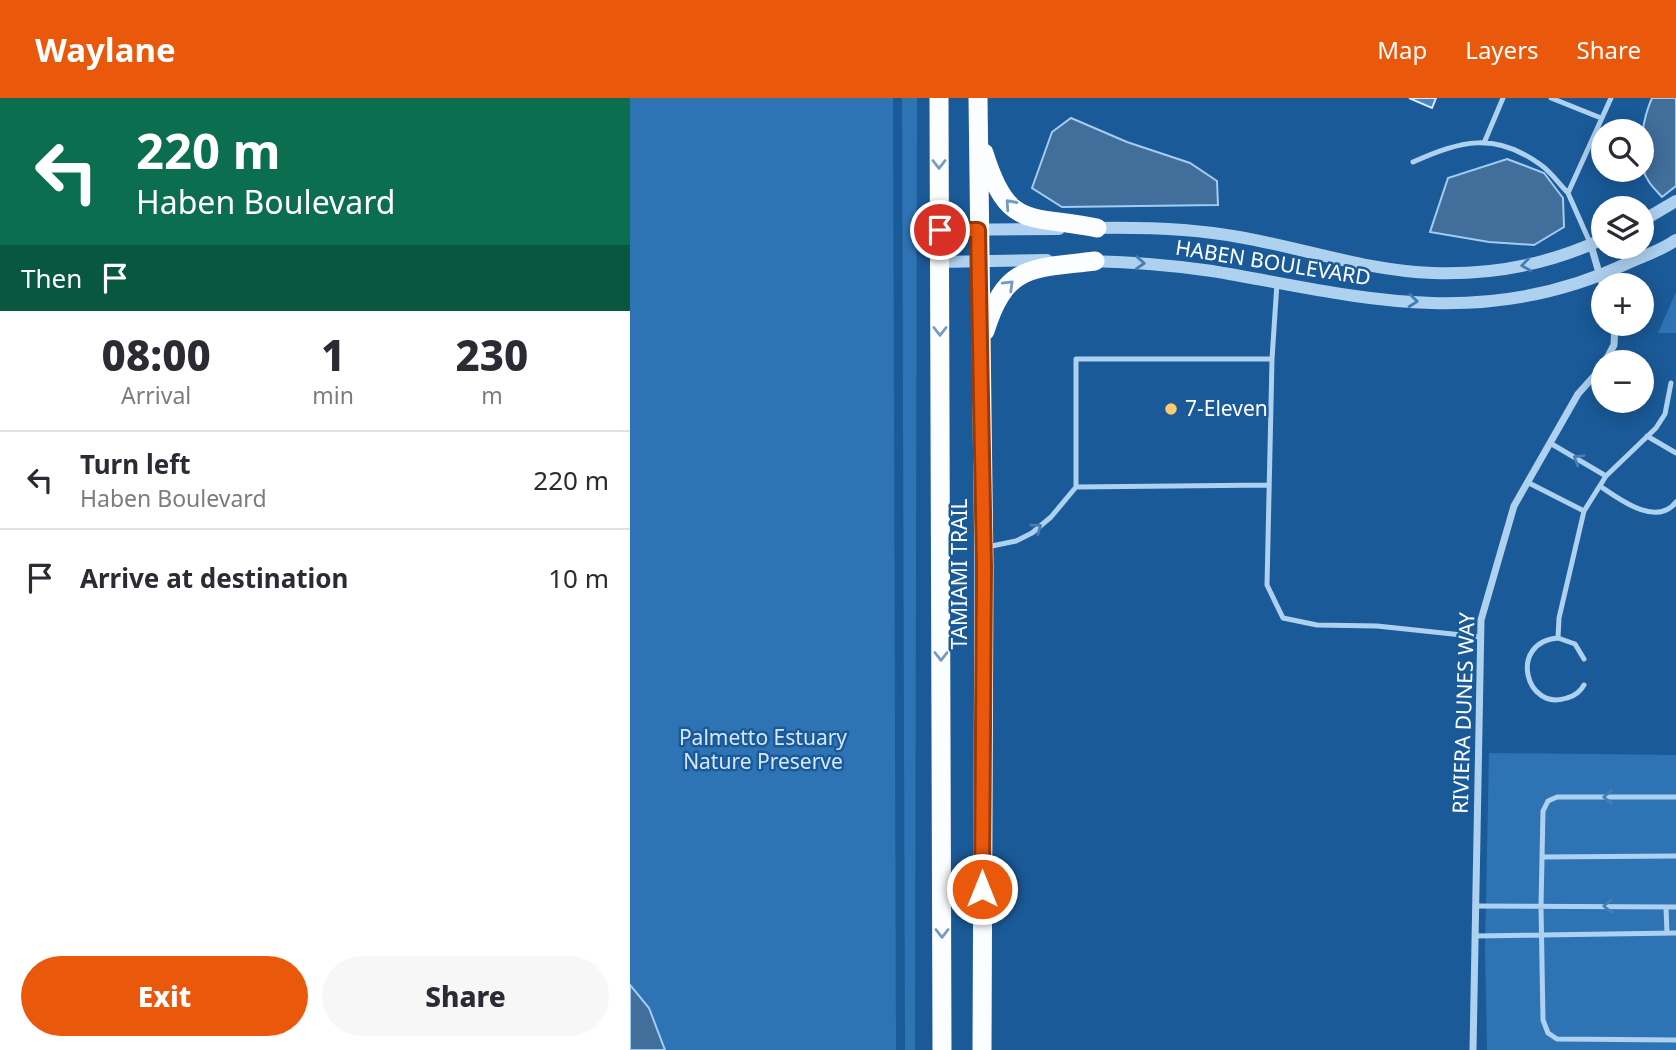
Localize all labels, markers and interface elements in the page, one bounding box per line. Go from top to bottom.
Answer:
text: Waylane [35,27,176,72]
text: Map [1377,33,1427,66]
text: Layers [1465,33,1539,66]
text: Share [1577,33,1641,66]
text: 220 m [136,117,281,183]
map controls [1591,119,1654,413]
button: search [1591,119,1654,182]
icon: left [21,126,112,217]
one-way arrow [931,159,947,170]
text: Haben Boulevard [136,180,396,223]
button: layers [1591,196,1654,259]
one-way arrow [1006,199,1018,212]
pin [910,200,970,260]
icon: arrive [921,211,959,249]
street label: HABEN BOULEVARD [1173,233,1373,291]
one-way arrow [1134,256,1145,271]
one-way arrow [1520,257,1532,272]
icon: arrive [96,259,134,297]
text: Then [21,260,82,296]
button: + [1591,273,1654,336]
one-way arrow [1001,281,1014,293]
one-way arrow [1408,293,1419,308]
text: 08:00 [102,326,211,383]
text: 1 [321,326,345,383]
text: 230 [456,326,528,383]
one-way arrow [932,326,948,336]
button: − [1591,350,1654,413]
text: Arrival [121,379,191,411]
text: min [312,379,354,411]
text: m [481,379,503,411]
place label: 7-Eleven [1185,394,1268,422]
marker: 7-Eleven [1163,401,1179,417]
text: Turn left [80,446,191,482]
one-way arrow [1573,455,1586,468]
icon: left [21,461,59,499]
text: 220 m [533,462,609,498]
text: Haben Boulevard [80,482,267,514]
street label: TAMIAMI TRAIL [945,498,973,650]
one-way arrow [1029,524,1042,536]
icon: arrive [21,559,59,597]
text: Arrive at destination [80,560,349,596]
text: 10 m [548,560,609,596]
street label: RIVIERA DUNES WAY [1445,612,1481,814]
one-way arrow [933,651,949,662]
park label: Palmetto Estuary Nature Preserve [679,723,847,775]
one-way arrow [1602,789,1613,805]
position arrow [945,852,1019,926]
one-way arrow [1602,898,1613,914]
one-way arrow [934,928,950,938]
button: Exit [21,956,308,1036]
button: Share [322,956,609,1036]

